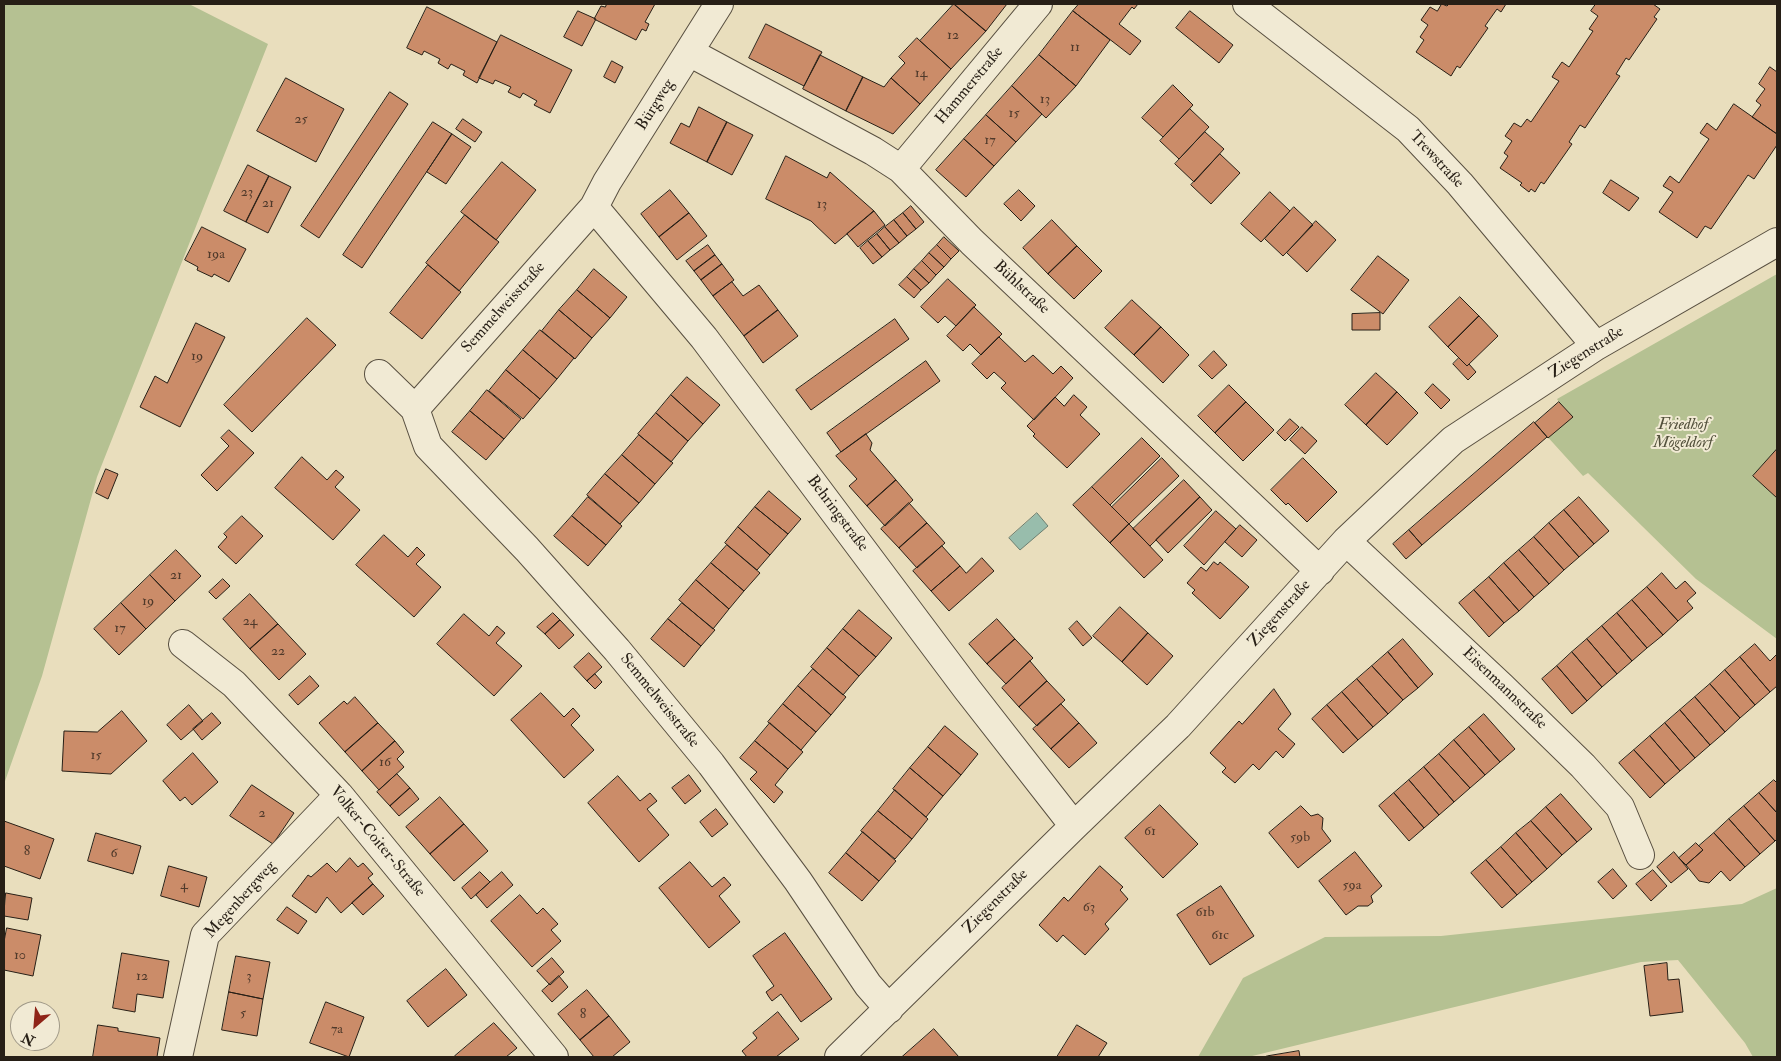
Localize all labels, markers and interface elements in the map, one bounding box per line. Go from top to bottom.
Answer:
house number: 12 [947,28,959,44]
house number: 11 [1070,40,1080,56]
street label: Hammerstraße [932,43,1008,129]
house number: 14 [915,66,927,82]
street label: Bürgweg [633,76,679,134]
house number: 13 [1040,92,1050,108]
house number: 15 [1008,106,1020,122]
house number: 25 [294,112,308,128]
street label: Trewstraße [1405,127,1467,193]
house number: 17 [984,133,996,149]
house number: 23 [241,185,253,201]
house number: 21 [262,196,274,212]
house number: 13 [817,197,827,213]
house number: 19a [207,247,225,263]
street label: Bühlstraße [989,257,1053,319]
street label: Semmelweisstraße [458,259,550,357]
street label: Ziegenstraße [1546,323,1628,383]
house number: 19 [191,349,203,365]
park label: Friedhof Mögeldorf [1653,416,1713,454]
street label: Behringstraße [802,472,872,556]
house number: 21 [170,568,182,584]
street label: Ziegenstraße [1245,576,1315,652]
house number: 19 [142,594,154,610]
house number: 24 [243,614,257,630]
house number: 17 [114,621,126,637]
house number: 22 [271,644,285,660]
street label: Eisenmannstraße [1458,644,1550,734]
street label: Semmelweisstraße [615,650,703,752]
house number: 15 [90,748,102,764]
house number: 16 [379,755,391,771]
street label: Volker-Coiter-Straße [325,783,429,901]
house number: 2 [258,806,266,822]
house number: 61 [1144,824,1156,840]
house number: 59b [1290,830,1310,846]
house number: 8 [24,844,30,860]
house number: 6 [110,846,118,862]
street label: Megenbergweg [201,857,281,943]
street label: Ziegenstraße [959,865,1033,939]
house number: 4 [180,878,188,894]
house number: 59a [1342,878,1362,894]
house number: 63 [1083,900,1095,916]
house number: 61b [1196,905,1214,921]
house number: 61c [1211,928,1229,944]
house number: 10 [14,948,26,964]
house number: 12 [136,969,148,985]
house number: 3 [246,969,252,985]
north arrow [10,1001,60,1051]
house number: 5 [240,1006,246,1022]
house number: 8 [580,1007,586,1023]
house number: 7a [331,1022,343,1038]
text: N [19,1029,38,1049]

